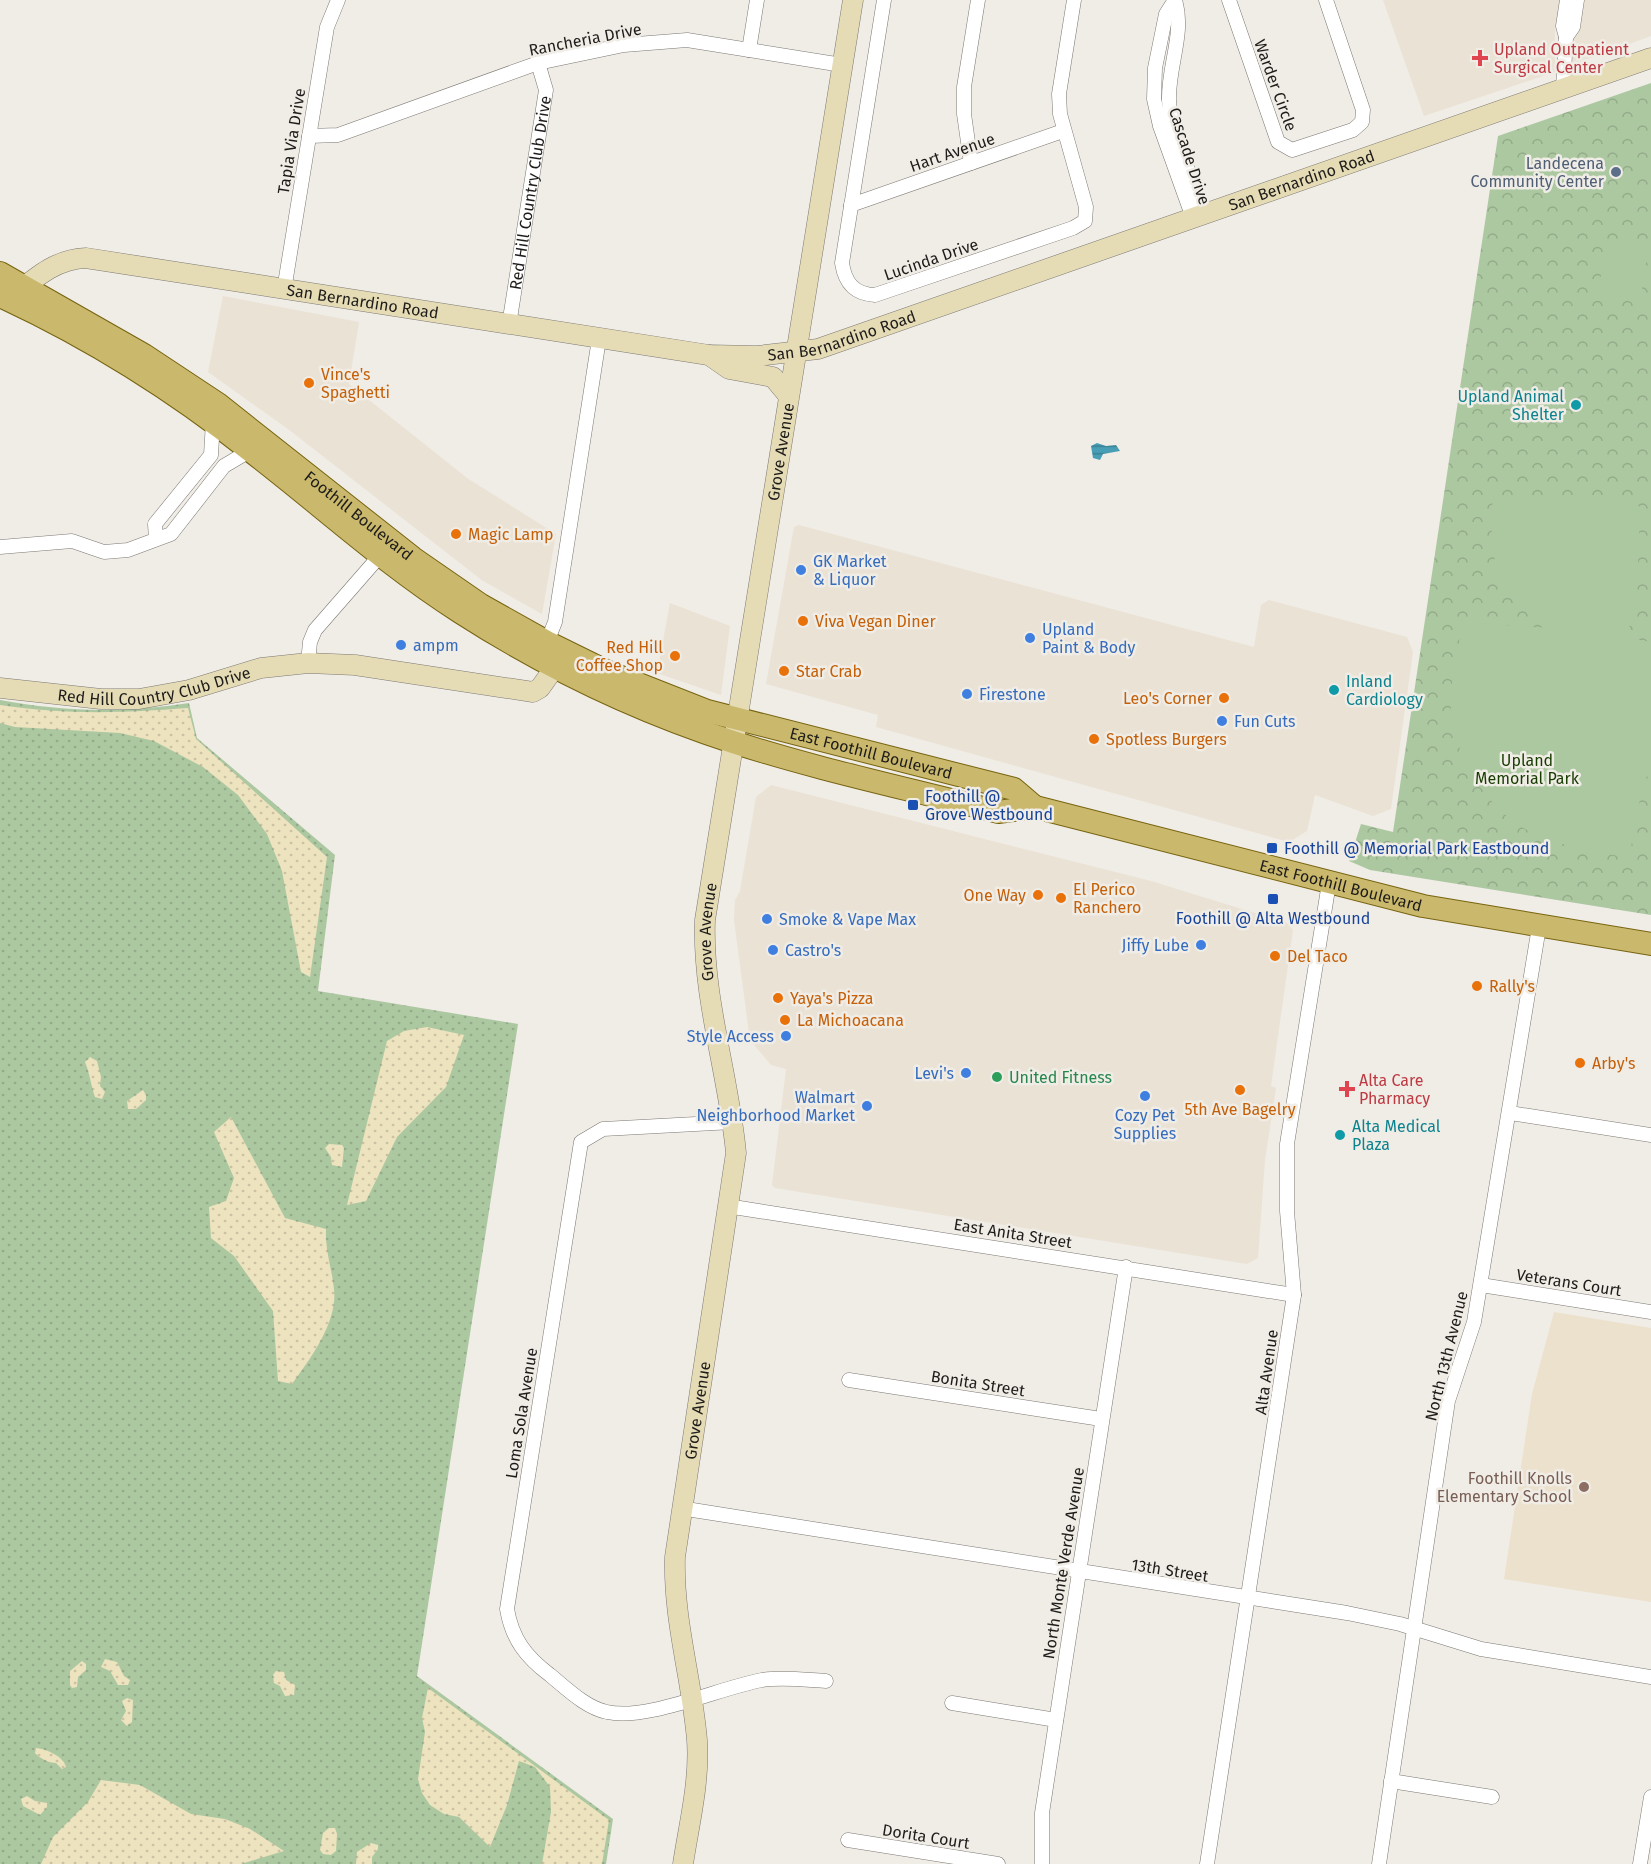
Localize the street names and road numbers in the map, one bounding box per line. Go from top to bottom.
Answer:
street label: Rancheria Drive [527,19,643,60]
street label: Warder Circle [1250,37,1301,134]
street label: Tapia Via Drive [274,87,309,195]
street label: Red Hill Country Club Drive [506,94,555,291]
street label: Cascade Drive [1165,105,1214,207]
street label: Hart Avenue [907,129,997,176]
street label: San Bernardino Road [1226,146,1377,215]
street label: Lucinda Drive [881,234,981,285]
street label: San Bernardino Road [285,280,440,323]
street label: San Bernardino Road [767,307,918,365]
street label: Grove Avenue [764,401,798,502]
street label: Foothill Boulevard [301,467,417,564]
street label: Red Hill Country Club Drive [57,663,253,709]
street label: East Foothill Boulevard [788,723,954,783]
street label: East Foothill Boulevard [1257,856,1424,915]
street label: Grove Avenue [696,881,721,982]
street label: East Anita Street [952,1215,1074,1252]
street label: Veterans Court [1515,1265,1623,1300]
street label: North 13th Avenue [1421,1289,1472,1423]
street label: Alta Avenue [1251,1328,1282,1416]
street label: Loma Sola Avenue [502,1346,541,1480]
street label: Grove Avenue [681,1360,714,1461]
street label: Bonita Street [930,1367,1027,1400]
street label: North Monte Verde Avenue [1039,1466,1088,1660]
street label: 13th Street [1130,1555,1210,1586]
street label: Dorita Court [881,1820,971,1853]

